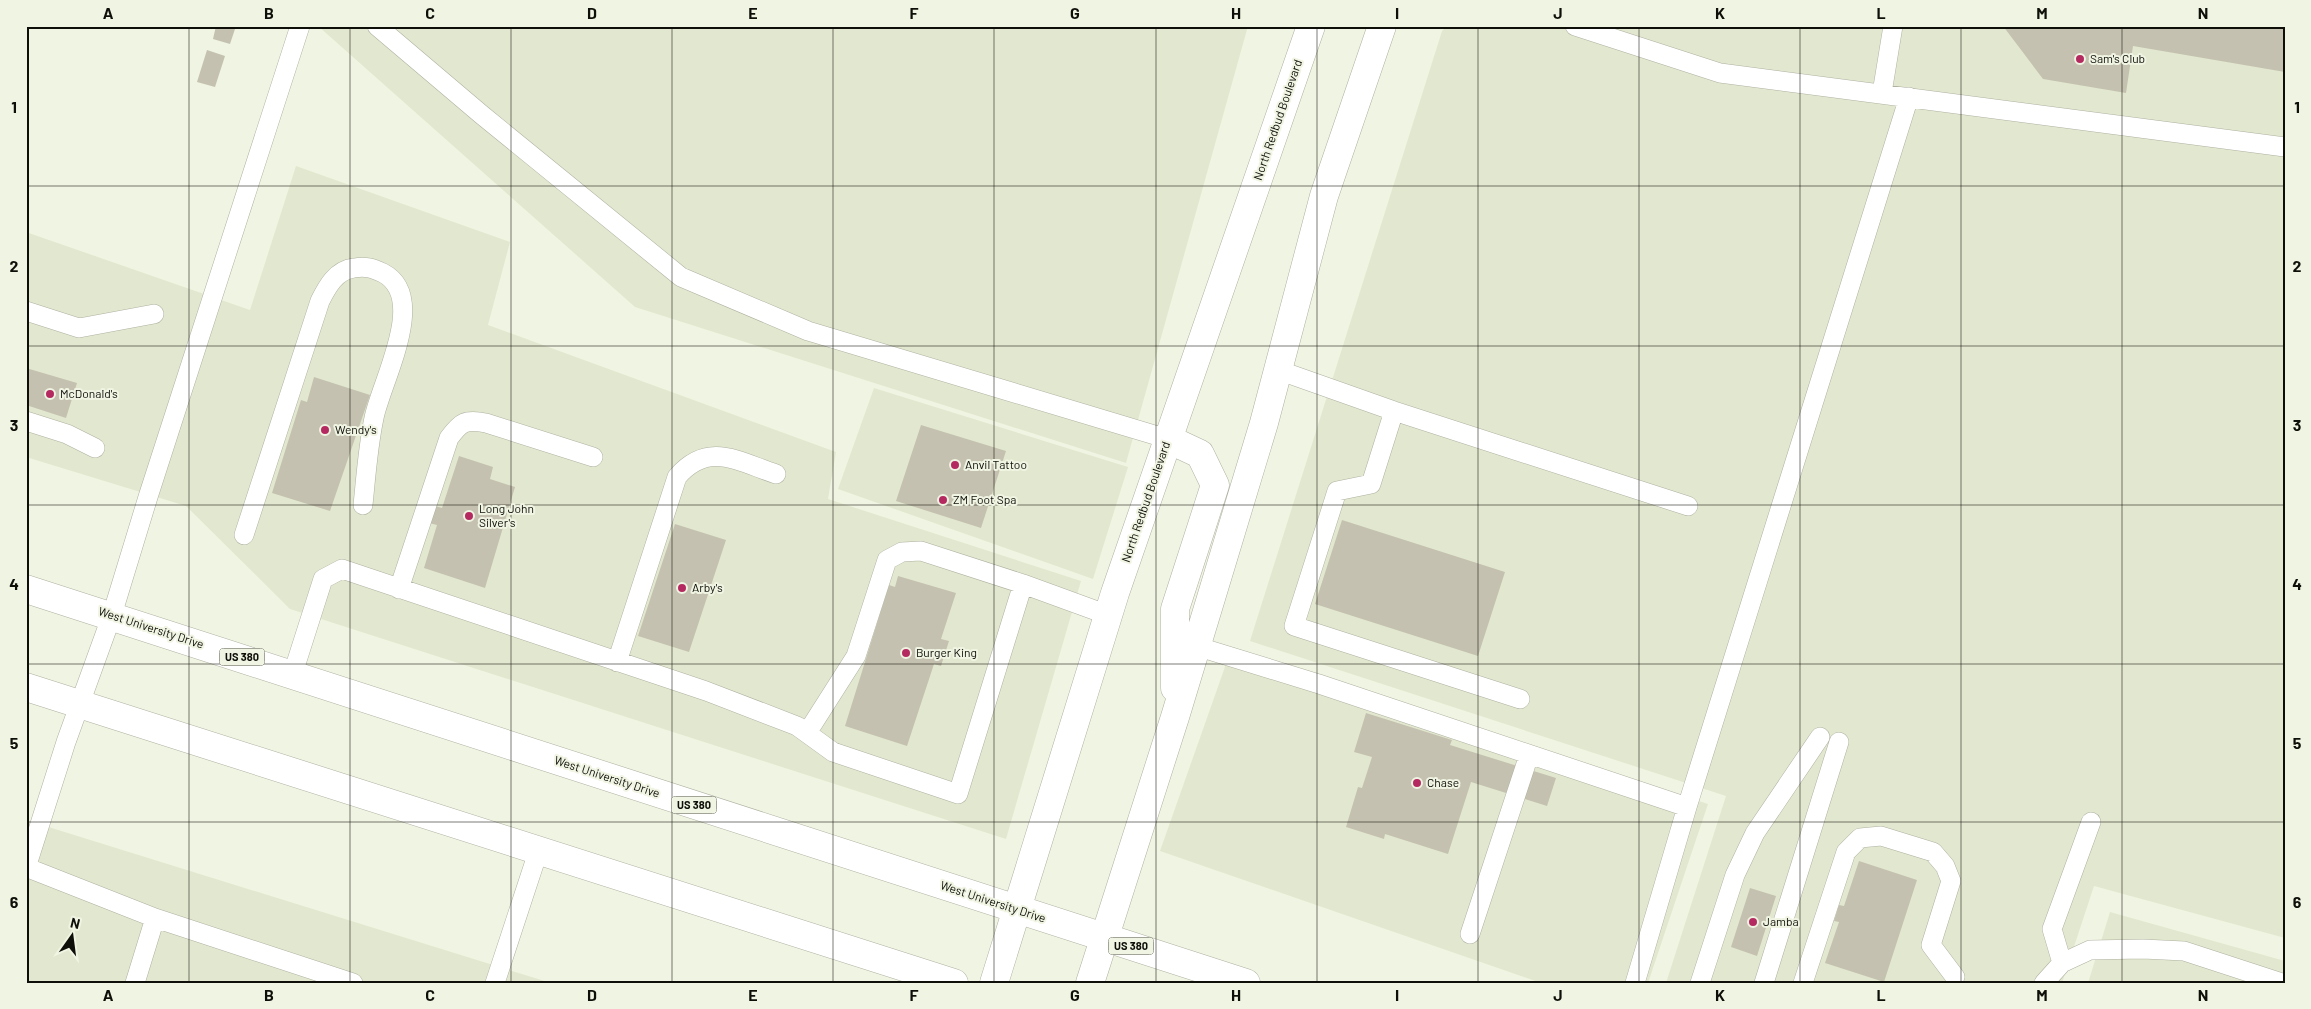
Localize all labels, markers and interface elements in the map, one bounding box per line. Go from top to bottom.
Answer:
text: A [103,3,114,22]
text: B [264,3,274,22]
text: C [425,3,435,22]
text: D [587,3,597,22]
text: E [748,3,758,22]
text: F [910,3,919,22]
text: G [1070,3,1080,22]
text: H [1231,3,1241,22]
text: I [1395,3,1399,22]
text: J [1553,3,1563,22]
text: K [1715,3,1725,22]
text: L [1876,3,1886,22]
text: M [2036,3,2048,22]
text: N [2198,3,2208,22]
place label: Sam's Club [2090,51,2145,65]
marker: Sam's Club [2074,53,2086,65]
street label: North Redbud Boulevard [1250,58,1304,182]
text: 1 [11,97,17,116]
text: 1 [2294,97,2300,116]
text: 2 [10,256,19,275]
text: 2 [2293,256,2302,275]
place label: McDonald's [60,386,118,400]
marker: McDonald's [44,388,56,400]
text: 3 [10,415,18,434]
text: 3 [2293,415,2301,434]
place label: Wendy's [335,422,377,436]
marker: Wendy's [319,424,331,436]
street label: North Redbud Boulevard [1118,440,1172,564]
place label: Anvil Tattoo [965,457,1027,471]
marker: Anvil Tattoo [949,459,961,471]
place label: ZM Foot Spa [953,492,1016,506]
marker: ZM Foot Spa [937,494,949,506]
place label: Long John Silver's [479,501,534,529]
marker: Long John Silver's [463,510,475,522]
text: 4 [9,574,19,593]
text: 4 [2292,574,2302,593]
place label: Arby's [692,580,723,594]
marker: Arby's [676,582,688,594]
street label: West University Drive [97,603,206,651]
place label: Burger King [916,645,977,659]
marker: Burger King [900,647,912,659]
road number: US 380 [220,649,264,666]
text: 5 [10,733,19,752]
text: 5 [2293,733,2302,752]
street label: West University Drive [553,752,662,800]
place label: Chase [1427,775,1459,789]
marker: Chase [1411,777,1423,789]
road number: US 380 [672,796,716,814]
street label: West University Drive [939,877,1048,925]
text: 6 [10,892,19,911]
text: 6 [2293,892,2302,911]
north arrow [48,912,98,962]
text: N [69,914,82,932]
place label: Jamba [1763,914,1799,928]
marker: Jamba [1747,916,1759,928]
road number: US 380 [1108,938,1154,954]
text: A [103,985,114,1004]
text: B [264,985,274,1004]
text: C [425,985,435,1004]
text: D [587,985,597,1004]
text: E [748,985,758,1004]
text: F [910,985,919,1004]
text: G [1070,985,1080,1004]
text: H [1231,985,1241,1004]
text: I [1395,985,1399,1004]
text: J [1553,985,1563,1004]
text: K [1715,985,1725,1004]
text: L [1876,985,1886,1004]
text: M [2036,985,2048,1004]
text: N [2198,985,2208,1004]

